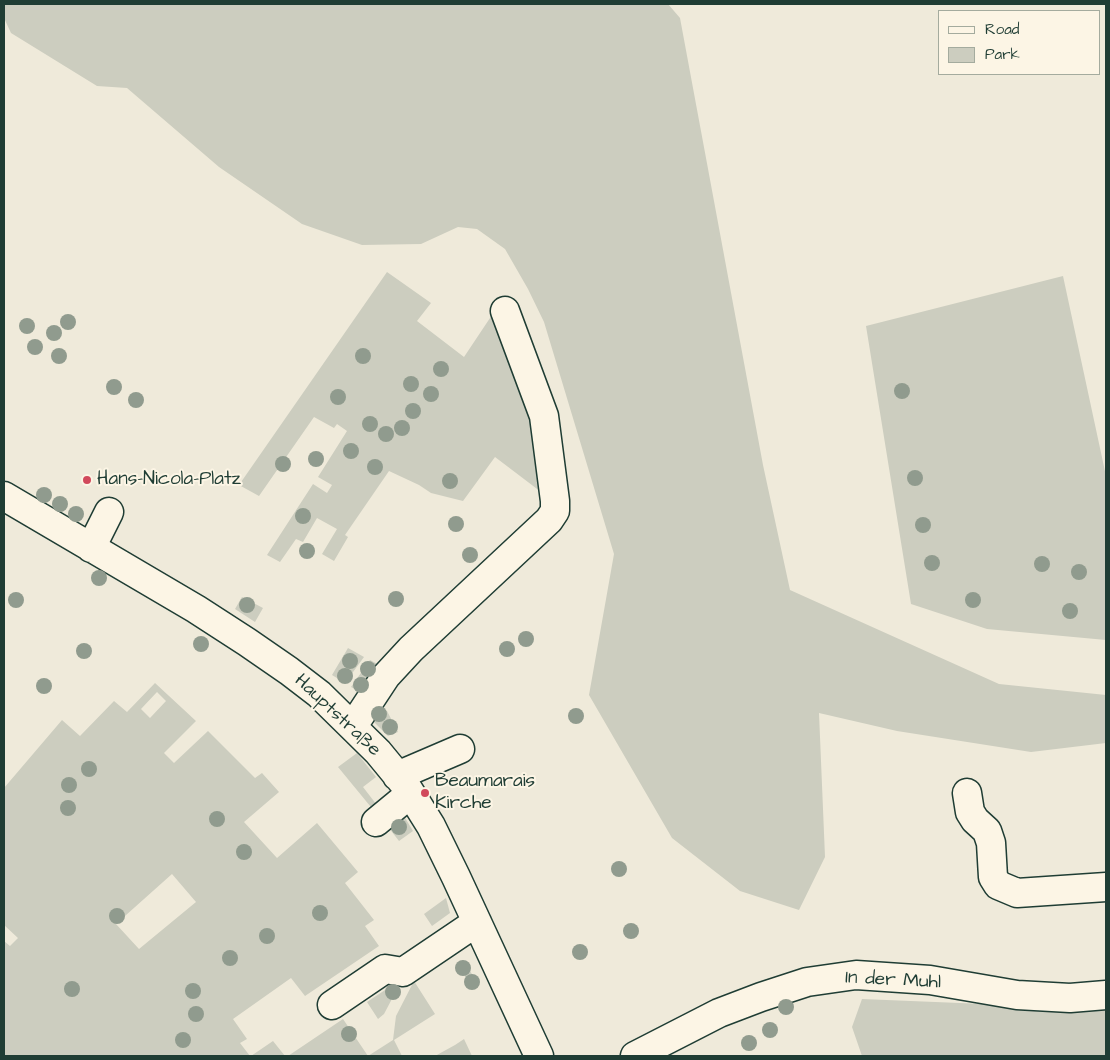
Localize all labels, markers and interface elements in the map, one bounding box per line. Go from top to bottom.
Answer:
legend [938,10,1100,75]
text: Road [985,19,1019,40]
text: Park [985,44,1020,65]
place label: Hans-Nicola-Platz [97,469,241,491]
marker: Hans-Nicola-Platz [81,474,93,486]
street label: Hauptstraße [289,670,385,762]
place label: Beaumarais Kirche [435,771,535,815]
marker: Beaumarais Kirche [419,787,431,799]
street label: In der Muhl [845,967,941,995]

